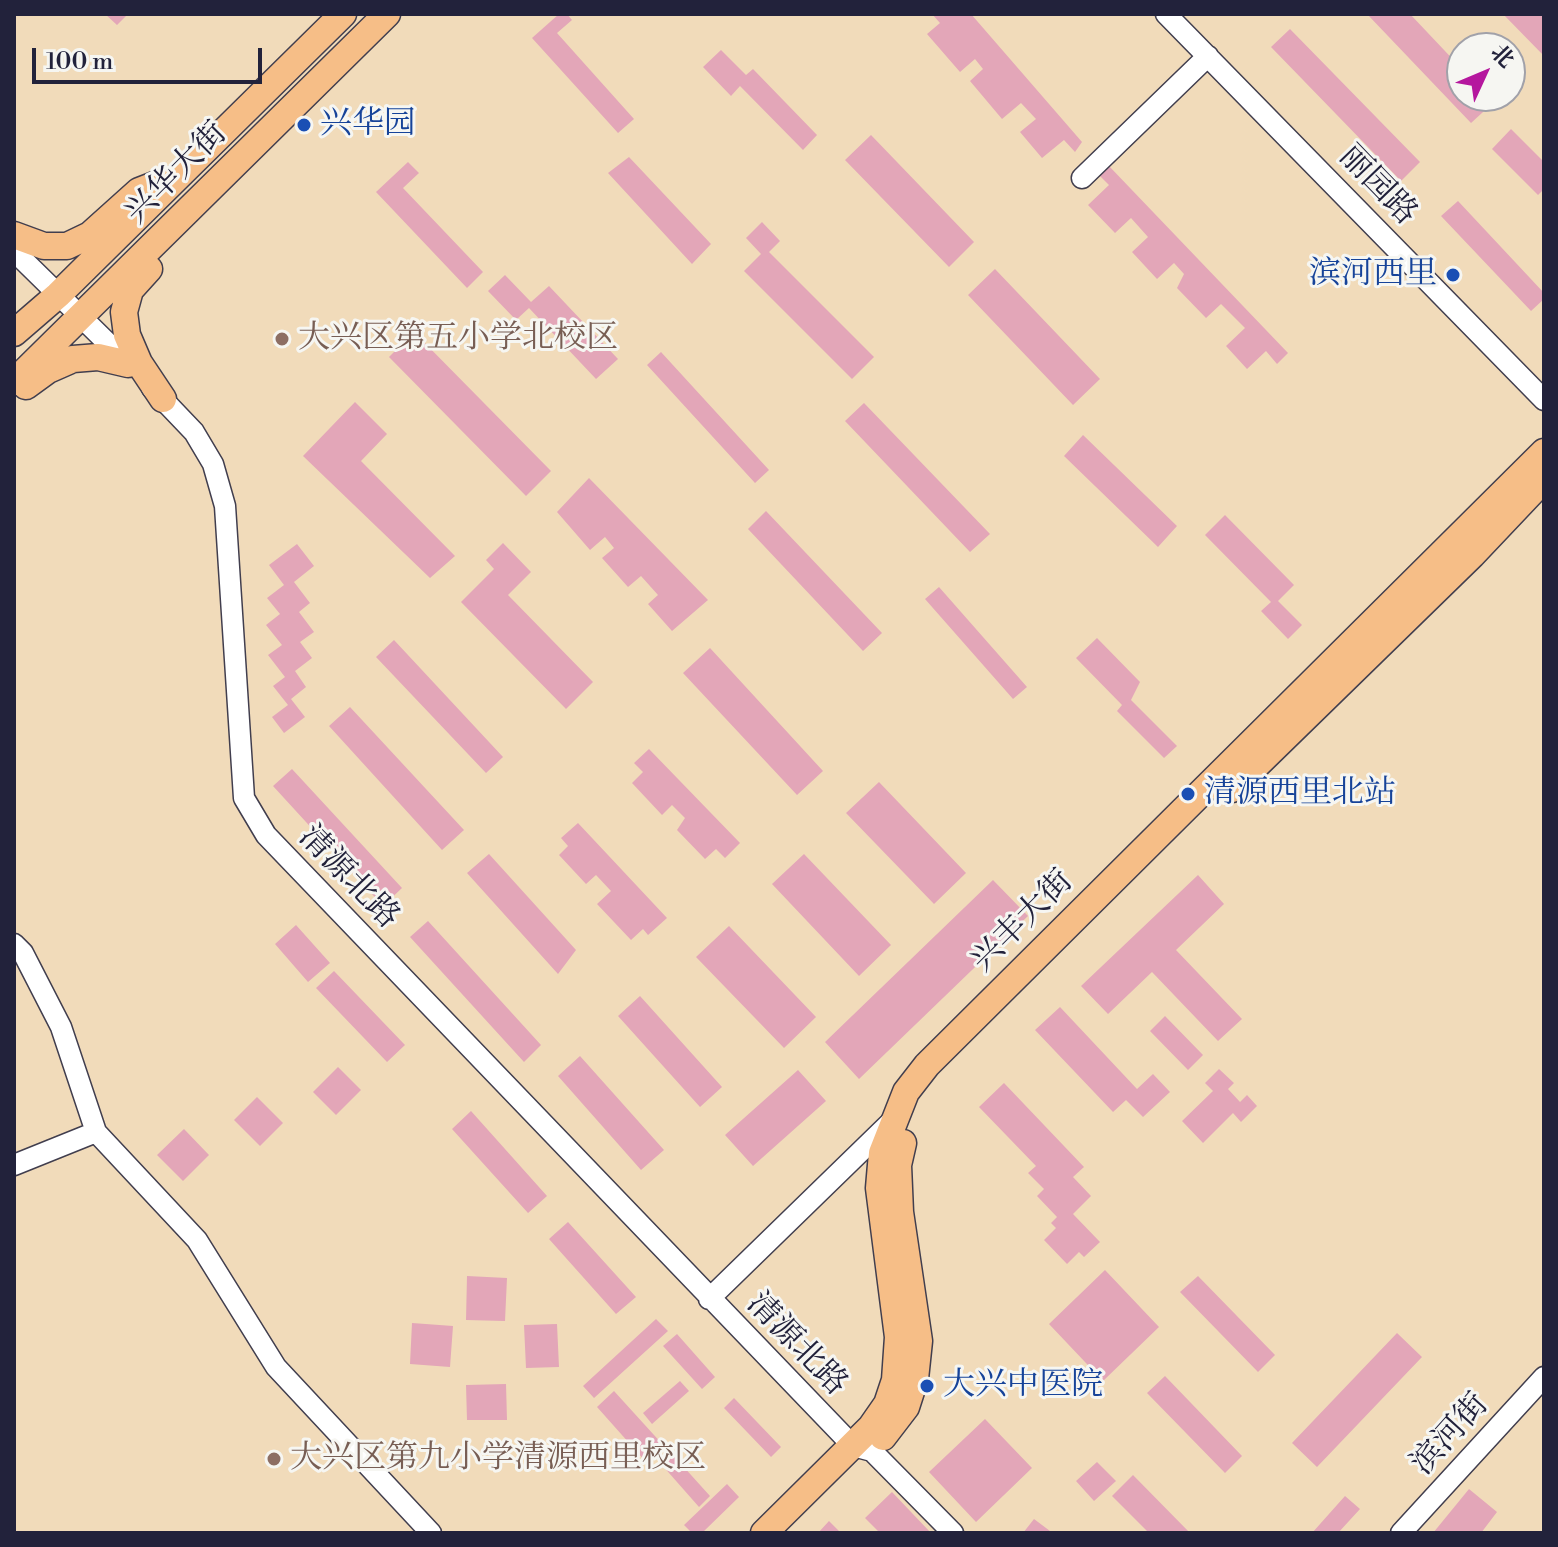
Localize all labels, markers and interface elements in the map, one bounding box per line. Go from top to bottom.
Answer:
scale bar [36,32,266,82]
north arrow [1446,32,1526,112]
text: 北 [1485,39,1520,74]
text: 100 m [46,47,113,77]
place label: 兴华园 [320,106,416,144]
street label: 兴华大街 [118,115,236,233]
marker: 兴华园 [295,116,313,134]
street label: 丽园路 [1330,138,1424,234]
place label: 滨河西里 [1309,256,1437,294]
marker: 滨河西里 [1444,266,1462,284]
place label: 大兴区第五小学北校区 [298,320,618,358]
marker: 大兴区第五小学北校区 [273,330,291,348]
place label: 清源西里北站 [1204,775,1396,813]
marker: 清源西里北站 [1179,785,1197,803]
street label: 清源北路 [290,819,406,937]
street label: 兴丰大街 [964,863,1082,981]
street label: 清源北路 [738,1286,854,1404]
place label: 大兴中医院 [943,1367,1103,1405]
marker: 大兴中医院 [918,1377,936,1395]
street label: 滨河街 [1405,1386,1497,1484]
place label: 大兴区第九小学清源西里校区 [290,1440,706,1478]
marker: 大兴区第九小学清源西里校区 [265,1450,283,1468]

